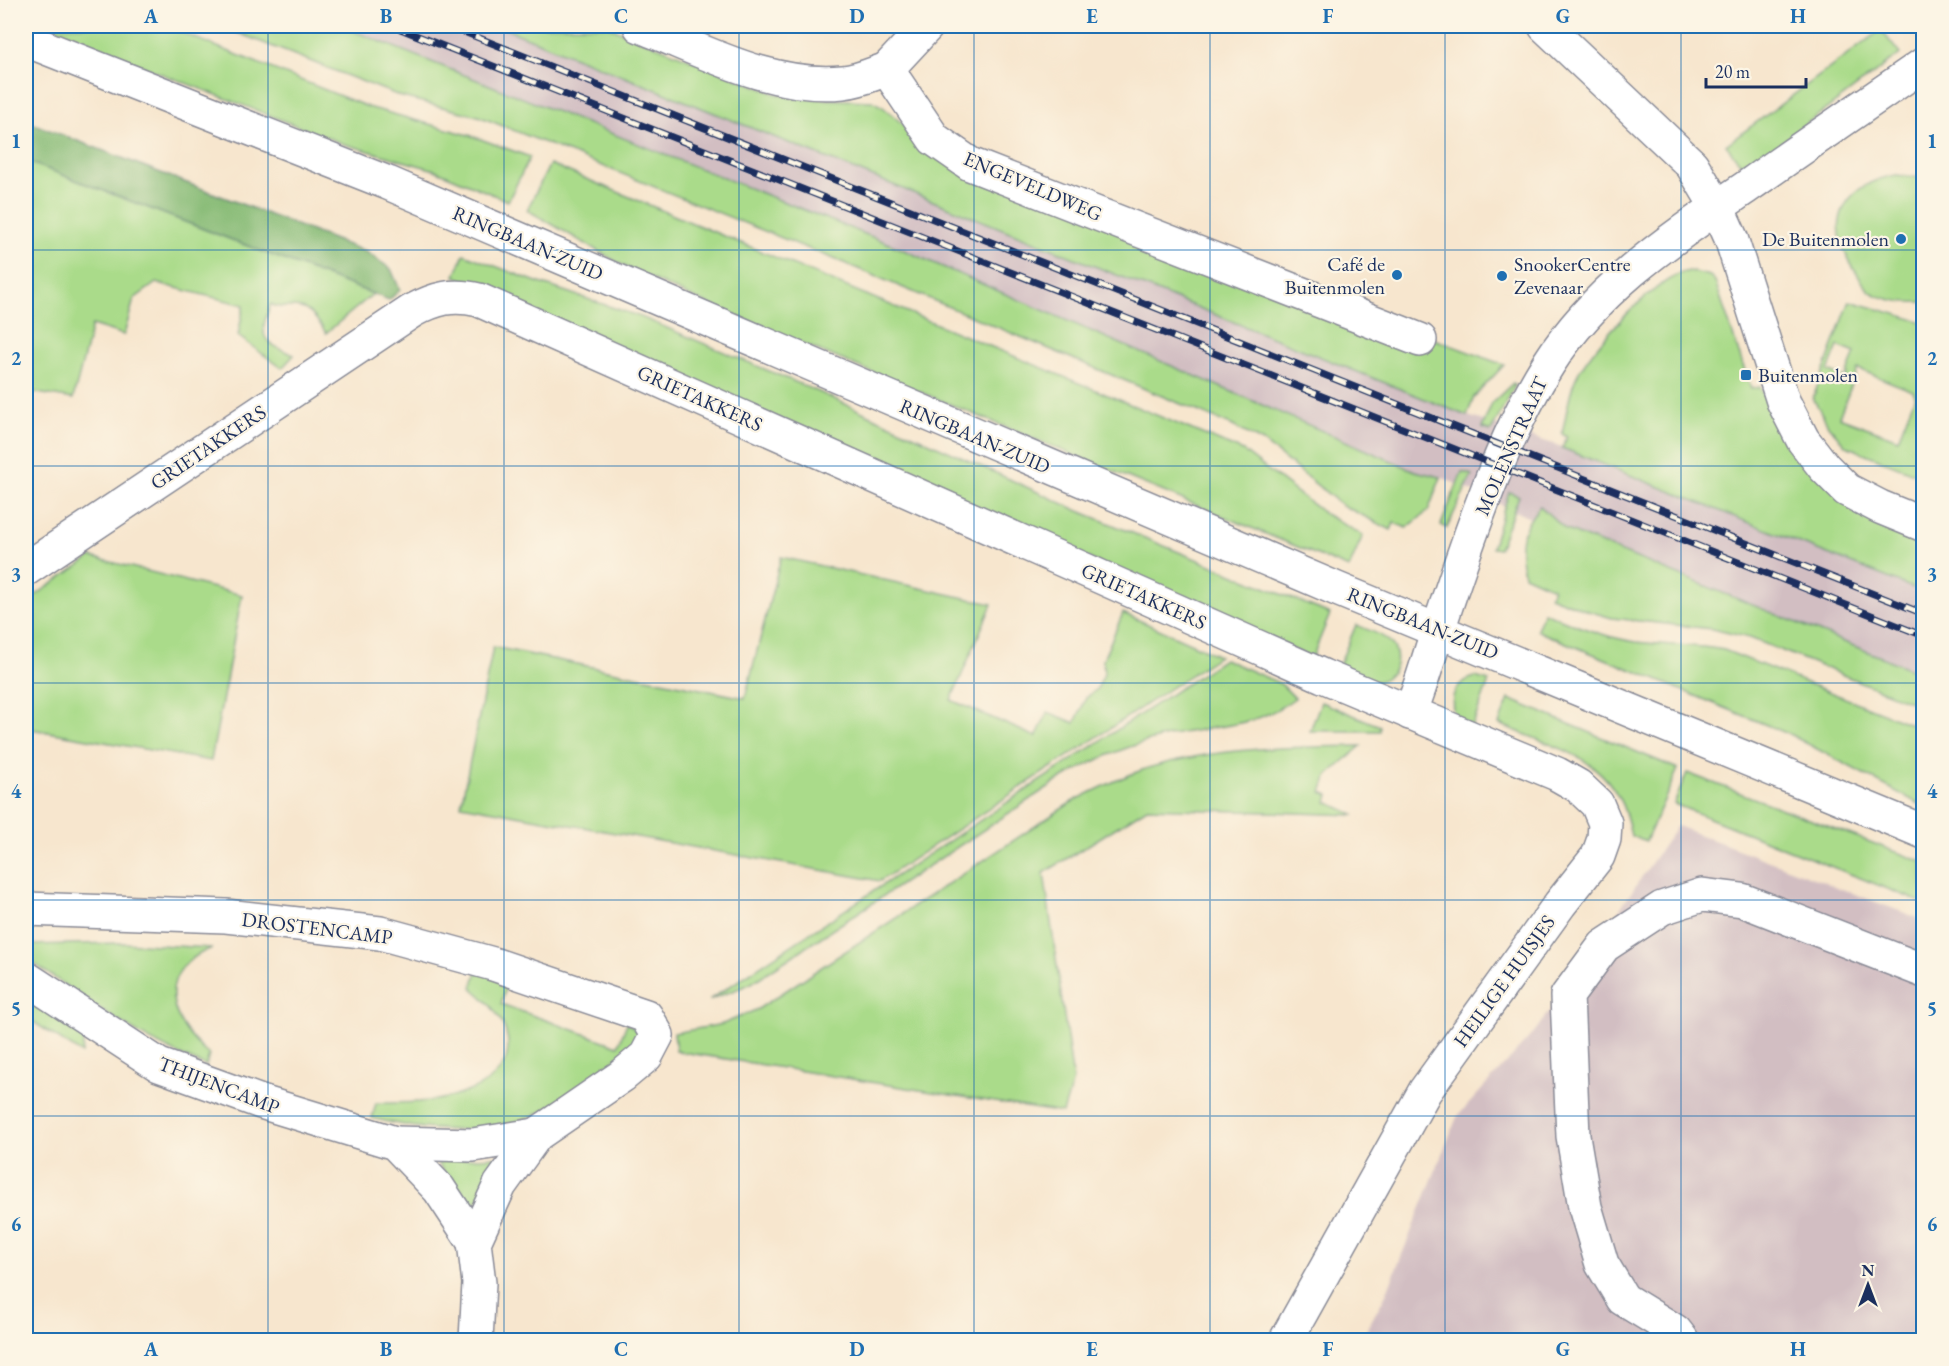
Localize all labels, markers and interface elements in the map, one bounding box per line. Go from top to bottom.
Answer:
text: A [143,3,159,29]
text: B [380,3,392,29]
text: C [614,3,628,29]
text: D [849,3,865,29]
text: E [1086,3,1098,29]
text: F [1323,3,1334,29]
text: G [1556,3,1570,29]
text: H [1790,3,1806,29]
scale bar [1706,51,1806,89]
text: 20 m [1715,60,1750,83]
text: 1 [11,128,21,154]
text: 1 [1927,128,1937,154]
street label: ENGEVELDWEG [960,145,1106,227]
street label: RINGBAAN-ZUID [449,200,607,286]
place label: De Buitenmolen [1762,226,1889,252]
marker: De Buitenmolen [1894,232,1908,246]
place label: Café de Buitenmolen [1285,251,1385,300]
place label: SnookerCentre Zevenaar [1514,251,1631,300]
marker: Café de Buitenmolen [1390,268,1404,282]
marker: SnookerCentre Zevenaar [1495,269,1509,283]
text: 2 [11,345,22,371]
text: 2 [1927,345,1938,371]
street label: GRIETAKKERS [633,359,767,437]
place label: Buitenmolen [1758,362,1859,388]
marker: Buitenmolen [1739,368,1753,382]
street label: MOLENSTRAAT [1469,372,1553,519]
street label: RINGBAAN-ZUID [896,393,1054,479]
street label: GRIETAKKERS [145,399,271,495]
street label: GRIETAKKERS [1077,557,1211,635]
text: 3 [11,561,21,587]
text: 3 [1927,561,1937,587]
street label: RINGBAAN-ZUID [1344,581,1502,665]
text: 4 [11,778,22,804]
text: 4 [1927,778,1938,804]
street label: DROSTENCAMP [240,906,394,950]
street label: HEILIGE HUISJES [1447,910,1561,1052]
text: 5 [11,995,21,1021]
text: 5 [1927,995,1937,1021]
street label: THIJENCAMP [155,1050,283,1120]
text: 6 [11,1211,22,1237]
text: 6 [1927,1211,1938,1237]
north arrow [1838,1255,1898,1315]
text: N [1862,1260,1875,1281]
text: A [143,1336,159,1362]
text: B [380,1336,392,1362]
text: C [614,1336,628,1362]
text: D [849,1336,865,1362]
text: E [1086,1336,1098,1362]
text: F [1323,1336,1334,1362]
text: G [1556,1336,1570,1362]
text: H [1790,1336,1806,1362]

